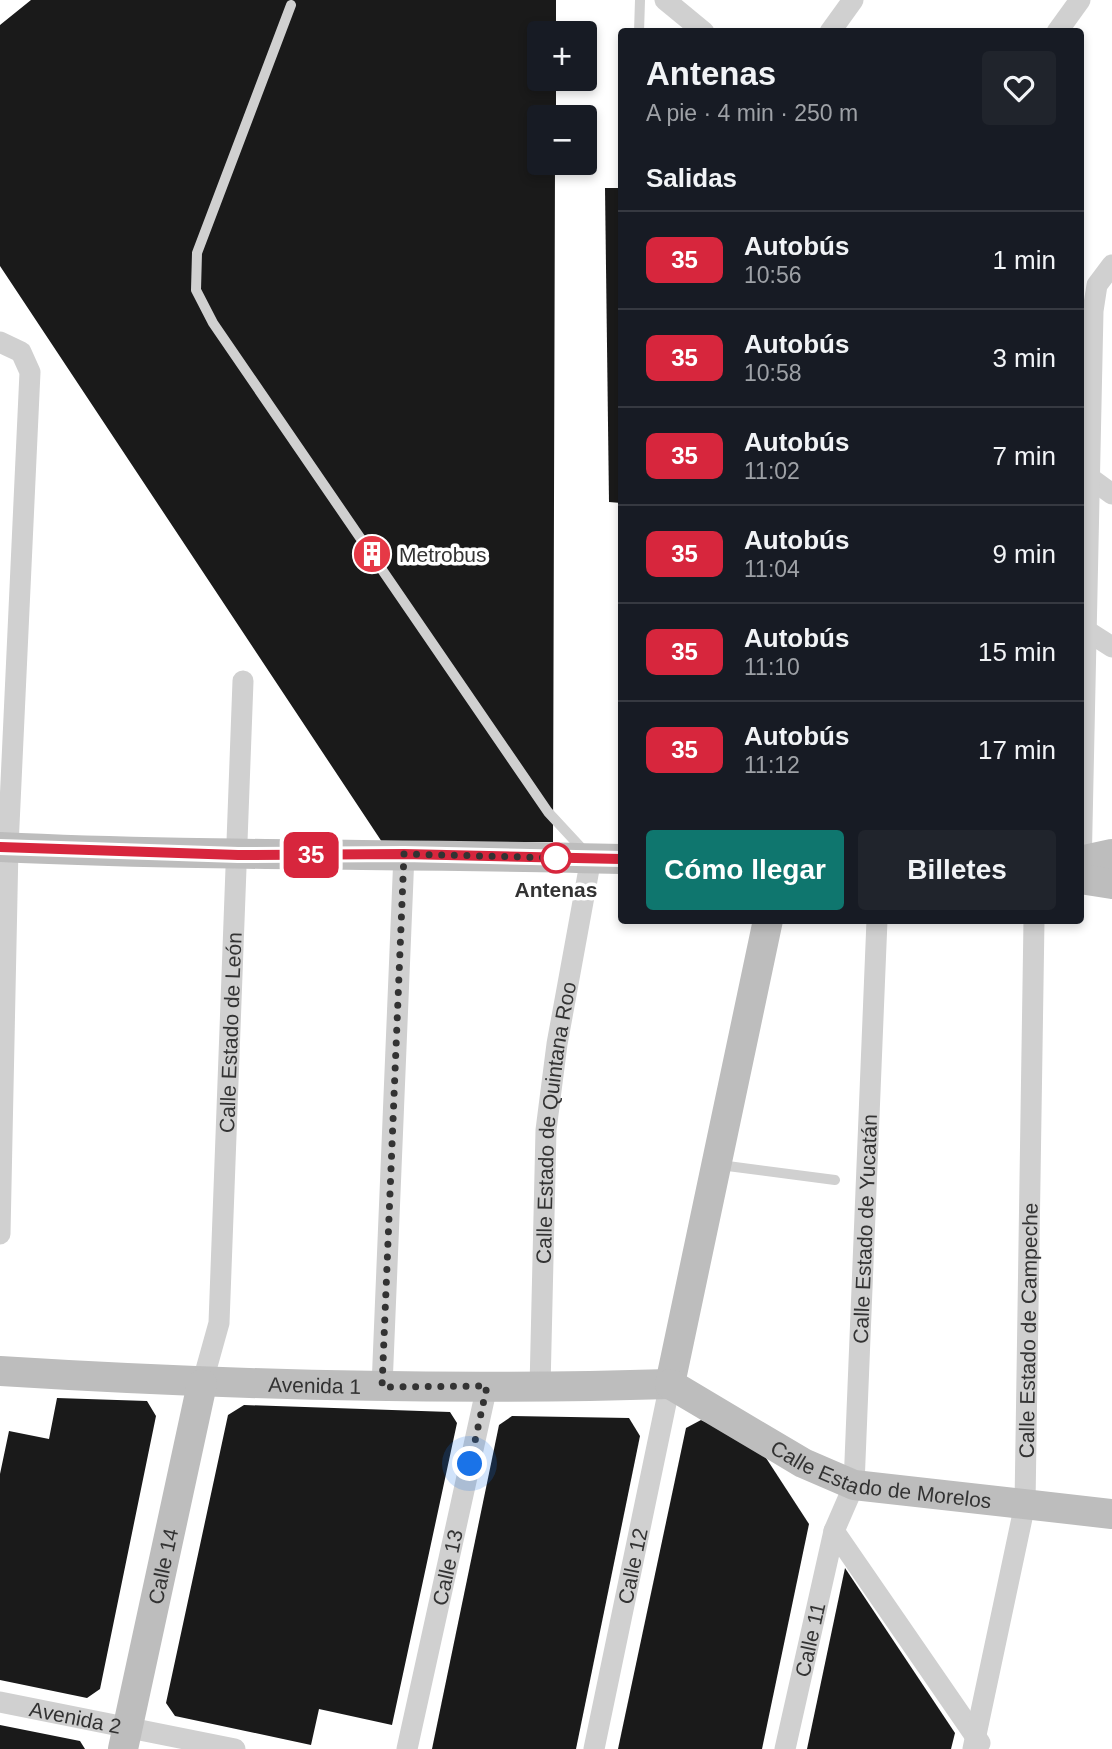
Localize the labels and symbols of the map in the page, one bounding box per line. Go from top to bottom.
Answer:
building icon: Metrobus [351,533,393,575]
place label: Metrobus [399,543,487,566]
line badge: 35 [280,832,342,878]
marker: Antenas [541,843,571,873]
place label: Antenas [515,878,597,901]
street label: Calle Estado de León [215,932,245,1133]
street label: Calle Estado de Quintana Roo [531,980,580,1264]
street label: Calle Estado de Yucatán [848,1114,881,1344]
street label: Calle Estado de Campeche [1014,1202,1041,1459]
street label: Avenida 1 [268,1372,361,1397]
street label: Calle Estado de Morelos [767,1435,993,1512]
your location [452,1446,487,1481]
street label: Calle 14 [143,1526,182,1606]
street label: Calle 12 [613,1526,651,1606]
street label: Calle 13 [428,1527,467,1607]
street label: Calle 11 [790,1600,829,1679]
street label: Avenida 2 [28,1697,123,1738]

